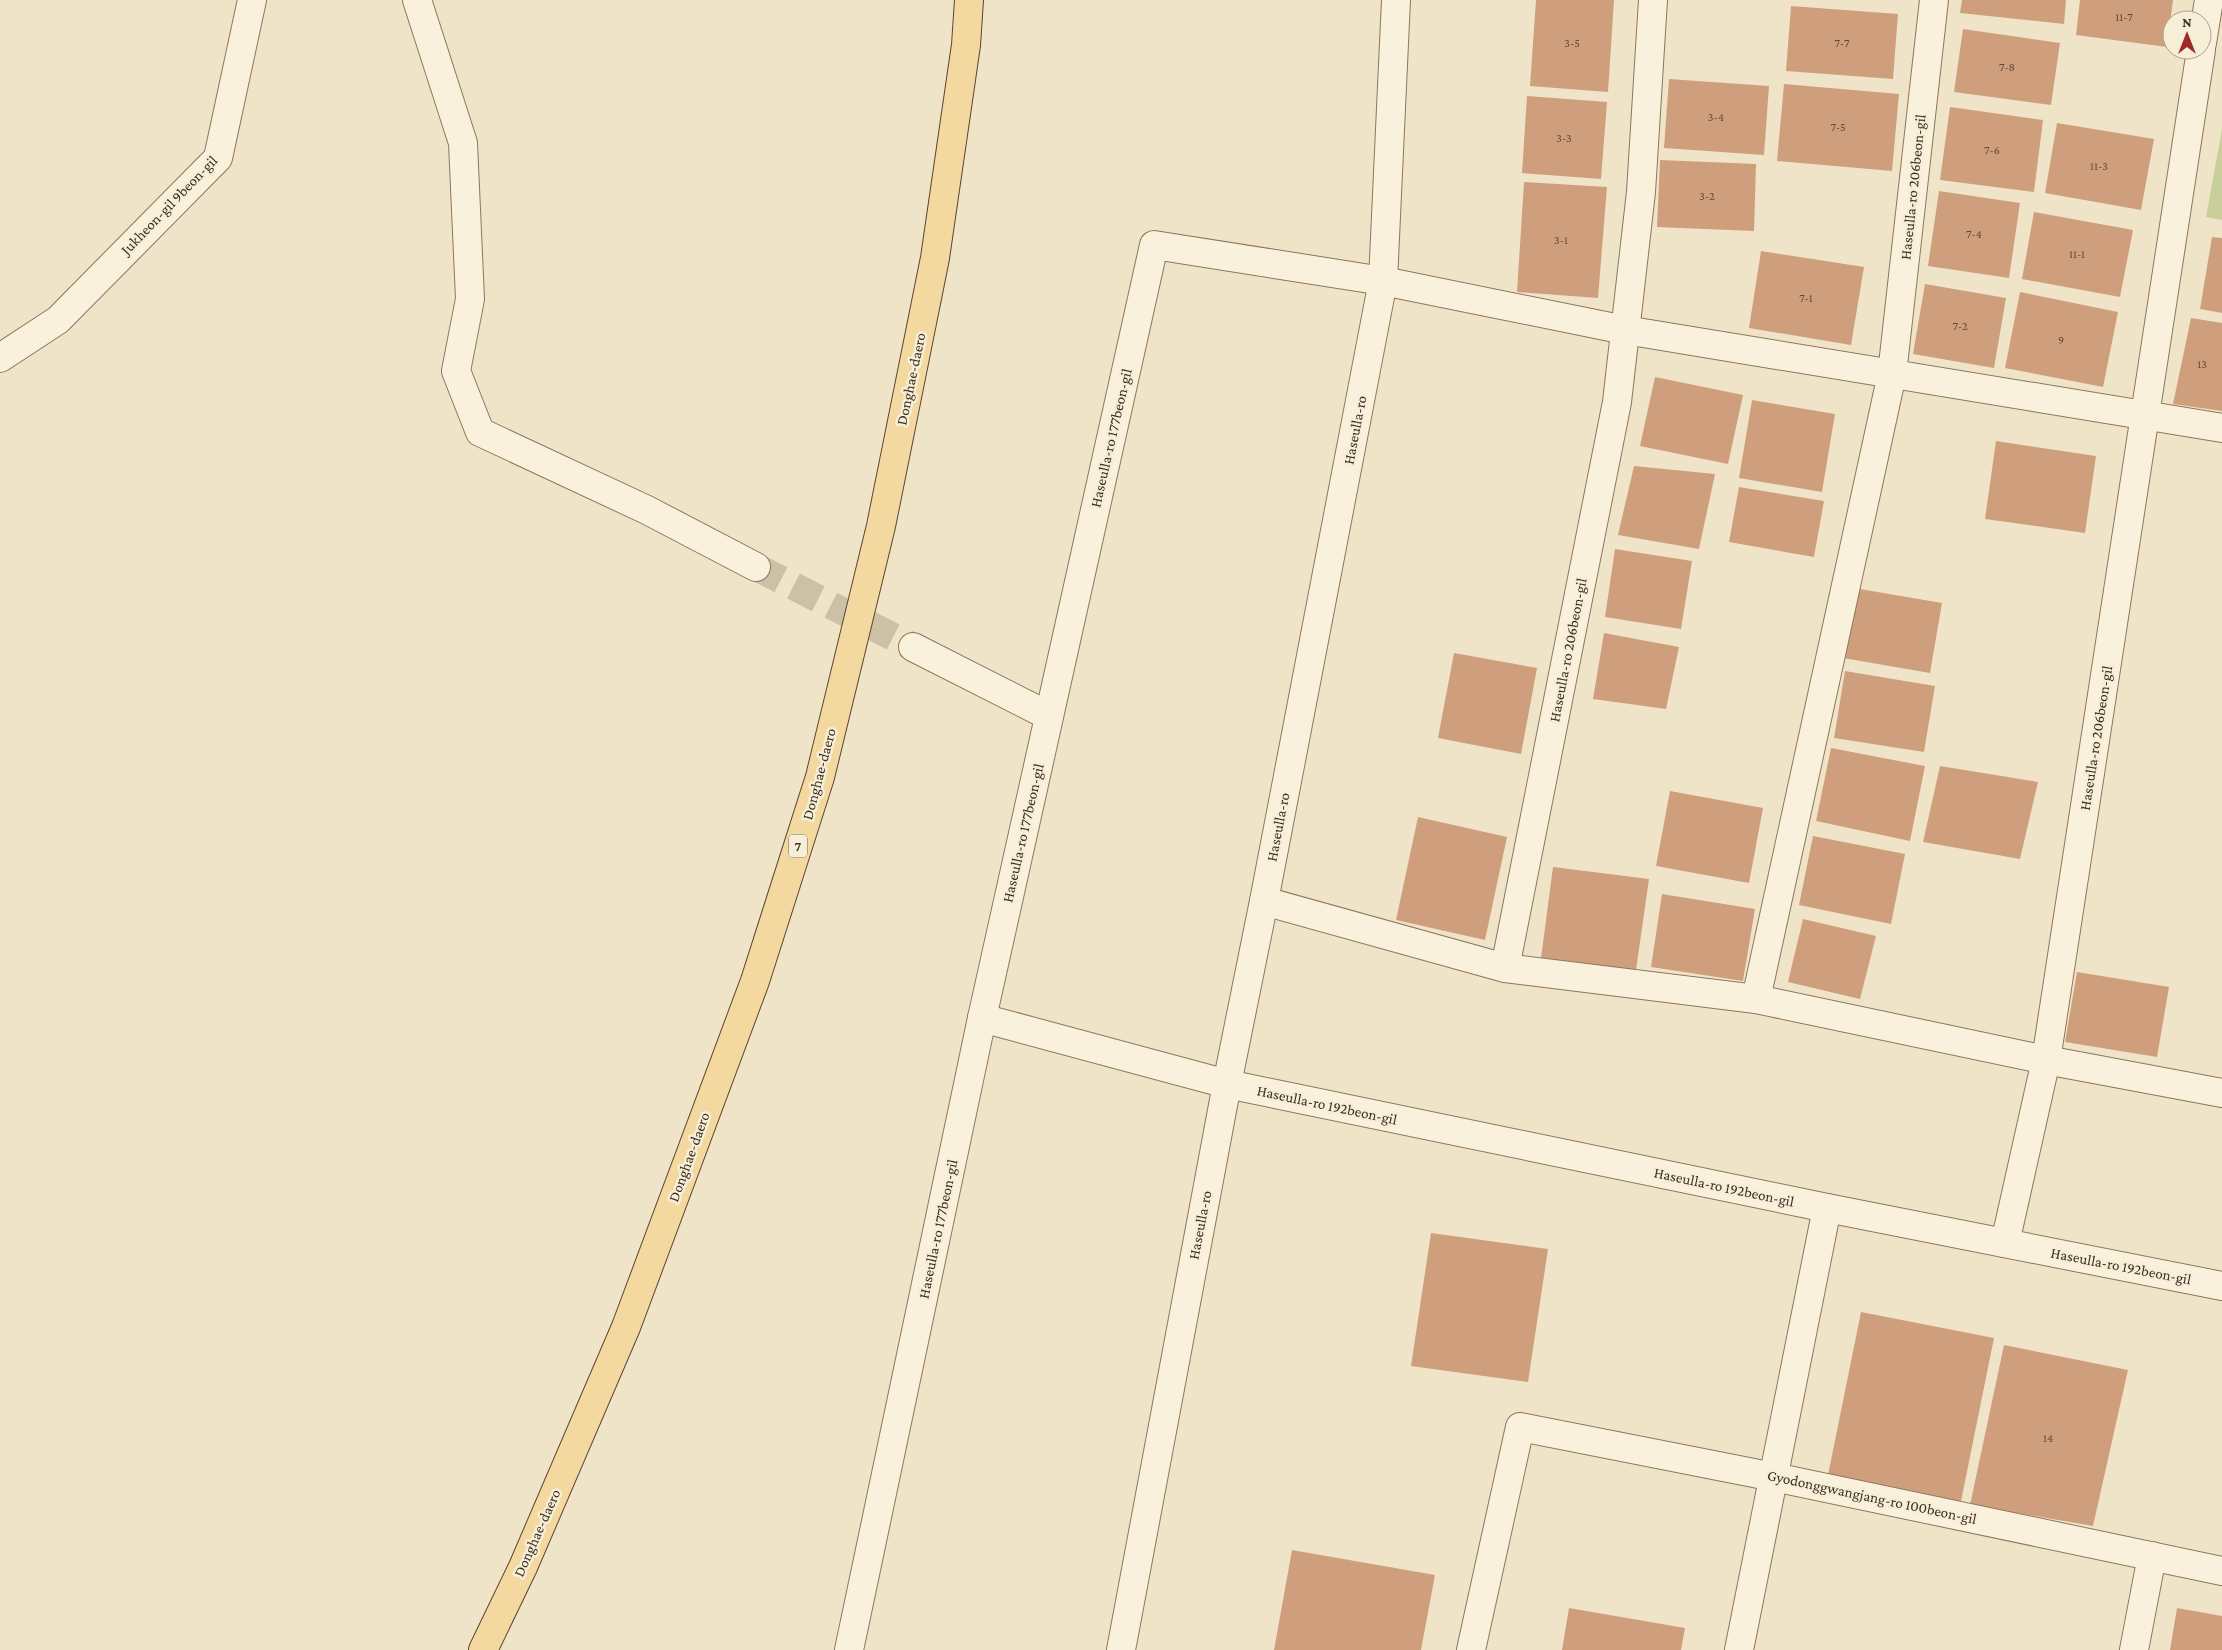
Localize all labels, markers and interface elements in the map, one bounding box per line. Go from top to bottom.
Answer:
house number: 11-7 [2115,10,2133,24]
north arrow [2162,10,2212,60]
text: N [2182,14,2192,30]
house number: 3-5 [1564,36,1580,50]
house number: 7-7 [1835,36,1850,50]
house number: 7-8 [1999,60,2015,74]
house number: 3-4 [1708,110,1724,124]
street label: Haseulla-ro 206beon-gil [1897,113,1930,261]
house number: 7-5 [1830,120,1846,134]
house number: 3-3 [1556,131,1572,145]
house number: 7-6 [1984,143,2000,157]
street label: Jukheon-gil 9beon-gil [116,152,221,260]
house number: 11-3 [2090,159,2108,173]
house number: 3-2 [1699,189,1715,203]
house number: 7-4 [1966,227,1982,241]
house number: 3-1 [1554,233,1568,247]
house number: 11-1 [2069,247,2085,261]
house number: 7-1 [1799,291,1813,305]
house number: 7-2 [1952,319,1968,333]
street label: Donghae-daero [893,331,930,427]
house number: 9 [2058,333,2064,347]
house number: 13 [2197,357,2207,371]
street label: Haseulla-ro 177beon-gil [1087,367,1136,509]
street label: Haseulla-ro [1340,394,1370,466]
street label: Haseulla-ro 206beon-gil [1546,577,1591,723]
street label: Haseulla-ro 206beon-gil [2077,664,2116,812]
street label: Donghae-daero [799,727,840,822]
street label: Haseulla-ro 177beon-gil [999,762,1048,904]
street label: Haseulla-ro [1263,791,1293,863]
road number: 7 [789,834,807,858]
street label: Haseulla-ro 192beon-gil [1255,1082,1398,1129]
street label: Donghae-daero [665,1110,714,1204]
street label: Haseulla-ro 177beon-gil [915,1158,962,1300]
street label: Haseulla-ro 192beon-gil [1652,1164,1795,1211]
street label: Haseulla-ro [1185,1189,1215,1261]
street label: Haseulla-ro 192beon-gil [2049,1245,2193,1288]
house number: 14 [2043,1431,2053,1445]
street label: Gyodonggwangjang-ro 100beon-gil [1766,1467,1978,1528]
street label: Donghae-daero [511,1487,564,1580]

